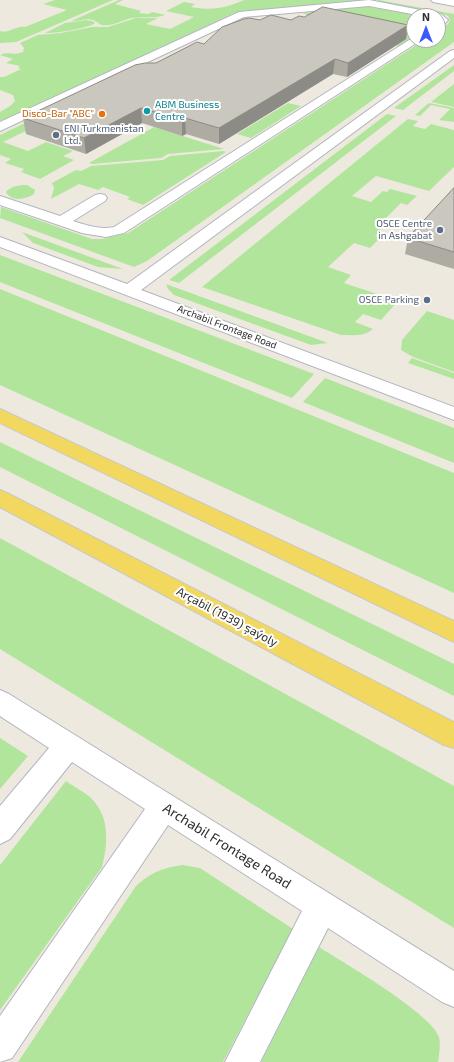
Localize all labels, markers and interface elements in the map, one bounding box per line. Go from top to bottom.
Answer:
north arrow [406,8,446,48]
text: N [422,10,430,23]
place label: ABM Business Centre [155,99,219,122]
marker: ABM Business Centre [142,106,152,116]
place label: Disco-Bar "ABC" [22,108,94,120]
marker: Disco-Bar "ABC" [97,109,107,119]
place label: ENI Turkmenistan Ltd. [64,123,144,146]
marker: ENI Turkmenistan Ltd. [51,130,61,140]
place label: OSCE Centre in Ashgabat [376,218,432,242]
marker: OSCE Centre in Ashgabat [435,225,445,235]
place label: OSCE Parking [359,294,419,306]
marker: OSCE Parking [422,295,432,305]
street label: Archabil Frontage Road [175,302,279,352]
street label: Arçabil (1939) şaýoly [174,584,280,650]
street label: Archabil Frontage Road [160,800,294,892]

